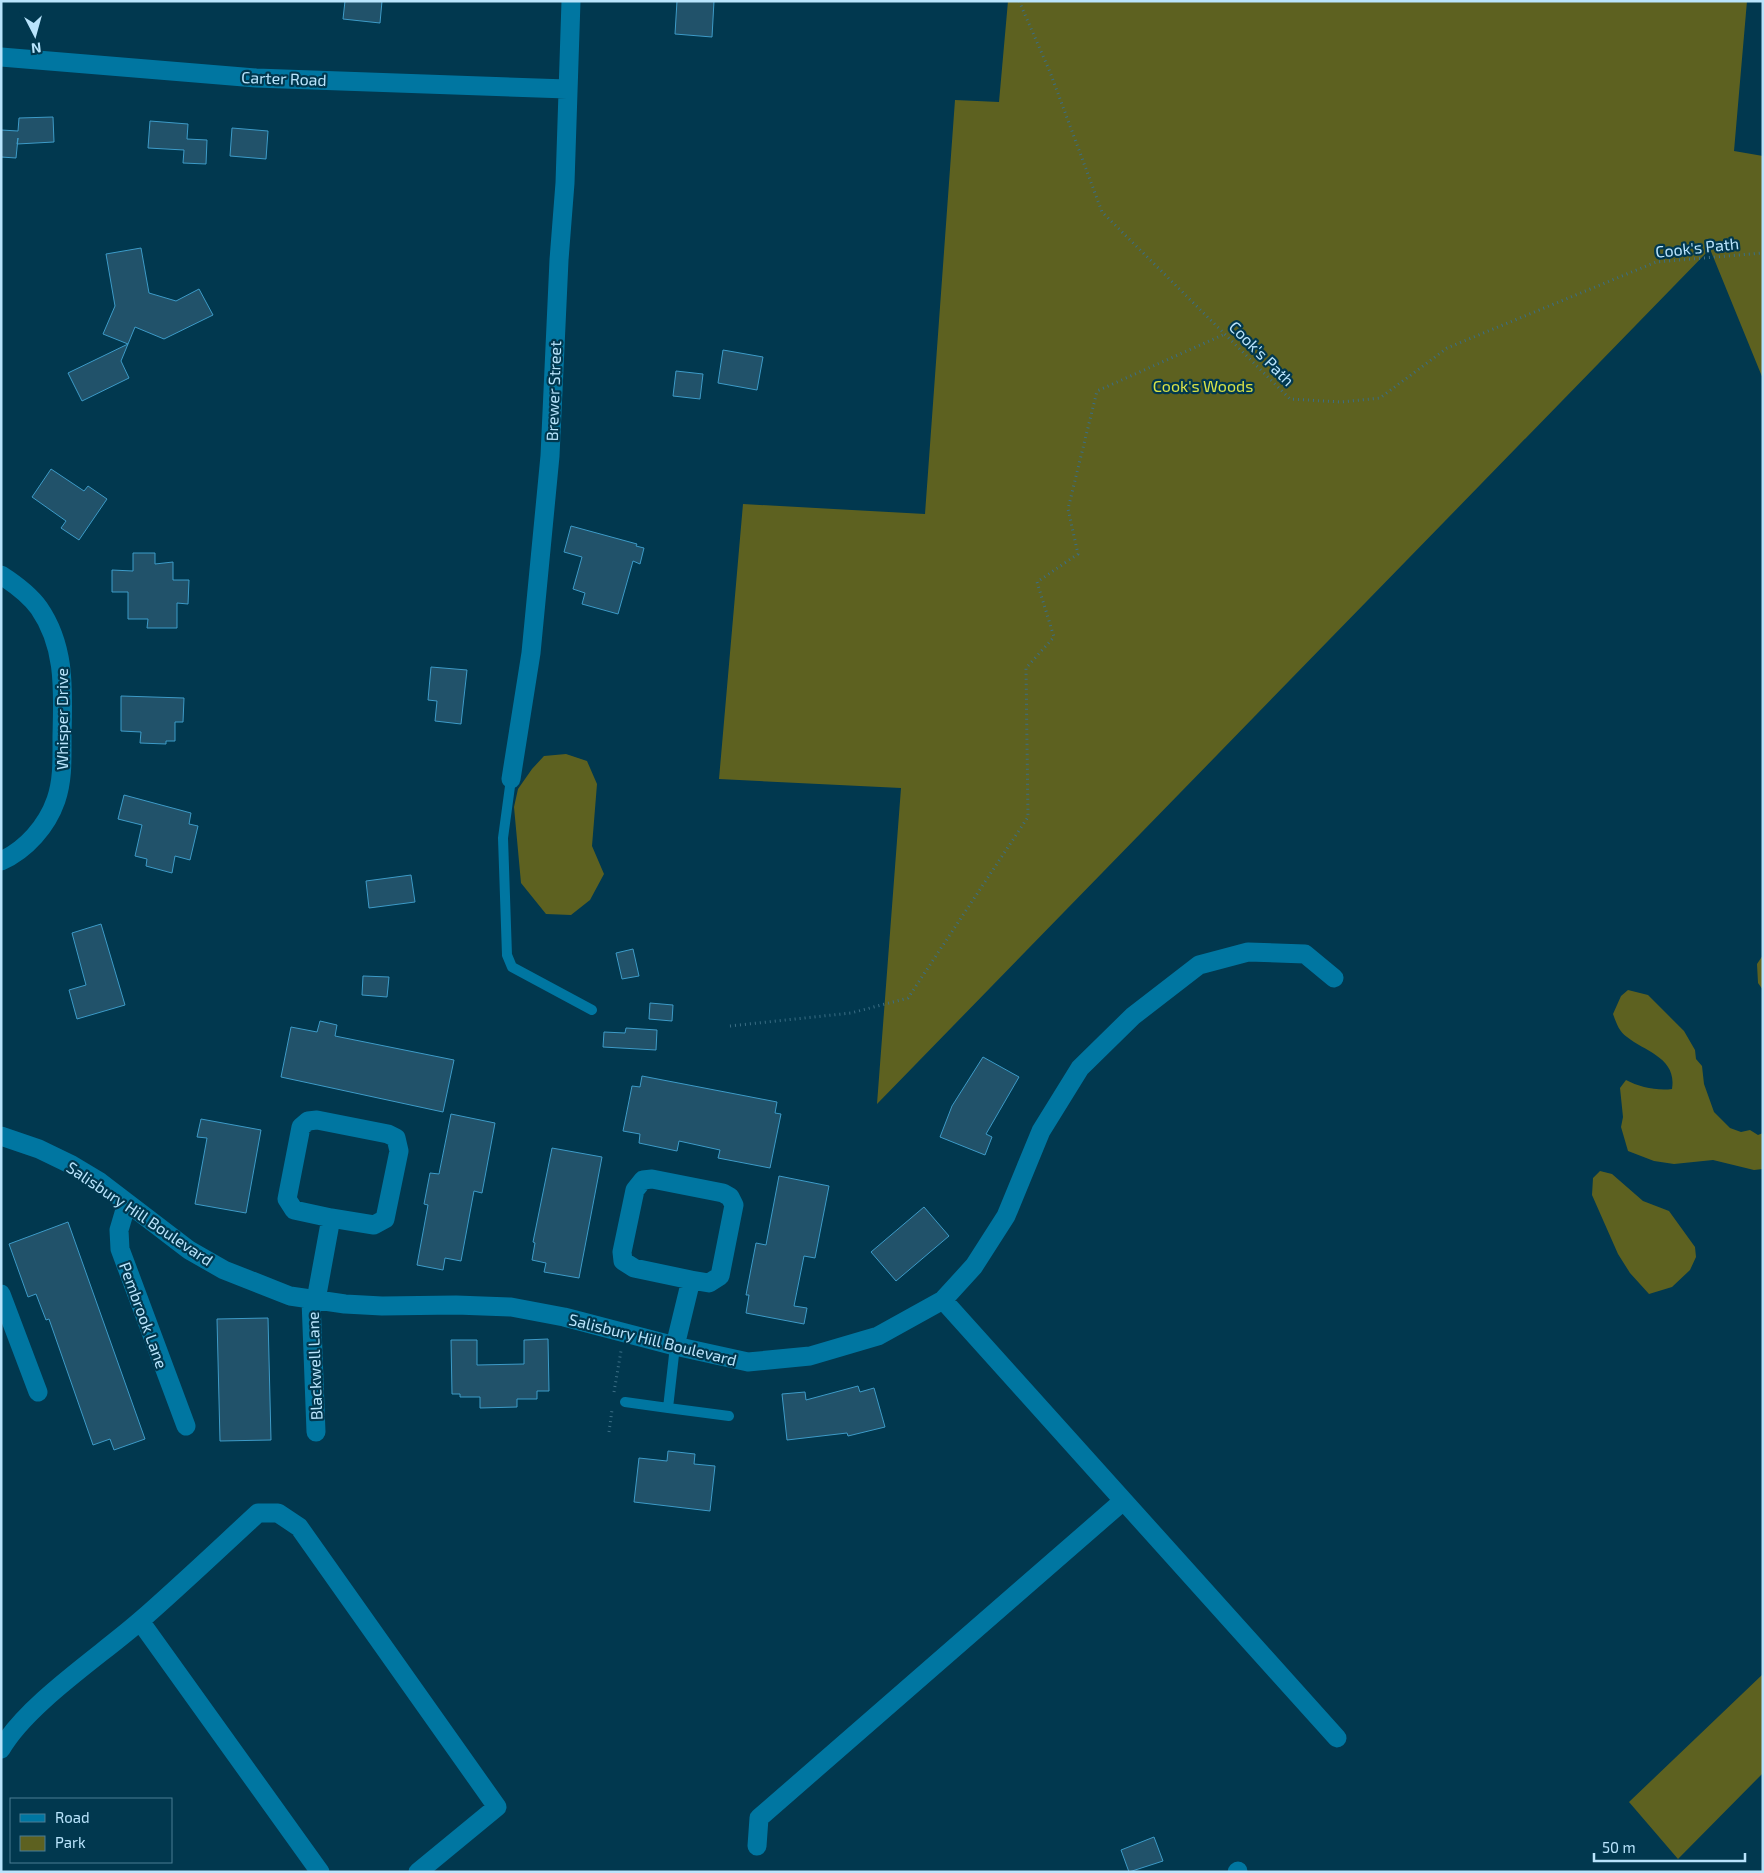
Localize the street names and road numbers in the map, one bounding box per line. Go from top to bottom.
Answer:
street label: Carter Road [241,67,327,89]
street label: Cook's Path [1654,233,1740,261]
street label: Cook's Path [1226,317,1298,389]
street label: Brewer Street [542,340,564,442]
street label: Whisper Drive [52,668,71,770]
street label: Salisbury Hill Boulevard [63,1157,217,1269]
street label: Pembrook Lane [116,1259,172,1371]
street label: Salisbury Hill Boulevard [567,1309,739,1369]
street label: Blackwell Lane [303,1311,325,1421]

